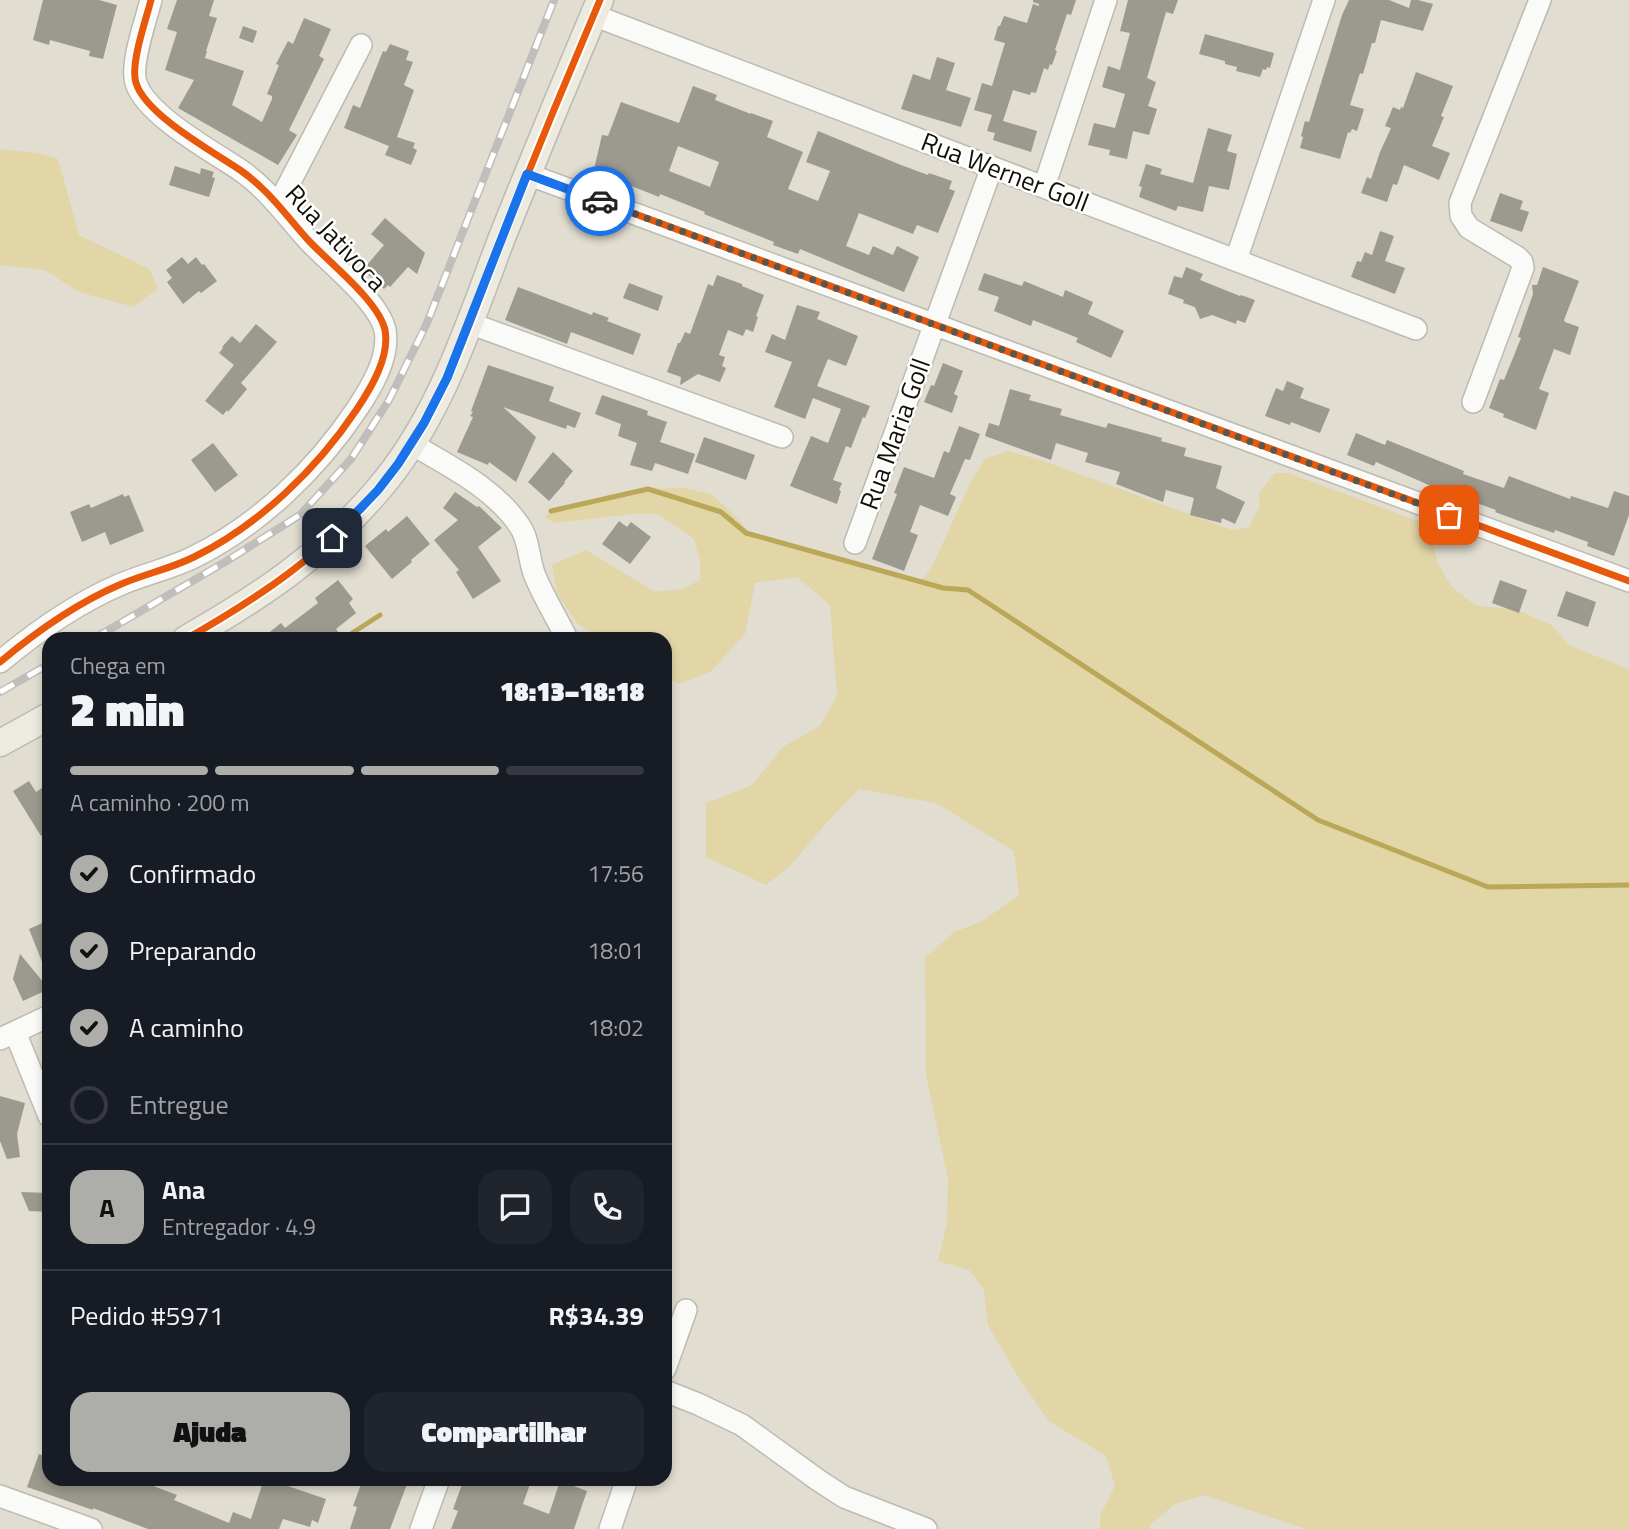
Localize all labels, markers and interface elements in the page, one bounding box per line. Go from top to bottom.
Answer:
street label: Rua Werner Goll [916,122,1095,221]
courier [565,166,635,236]
street label: Rua Jativoca [276,175,396,300]
icon: car [581,182,619,220]
street label: Rua Maria Goll [849,353,940,515]
pin [1419,485,1479,545]
icon: bag [1430,496,1468,534]
pin [302,508,362,568]
icon: home [313,519,351,557]
text: Chega em [70,648,166,683]
text: 18:13–18:18 [500,672,644,711]
text: 2 min [70,674,184,744]
text: A caminho · 200 m [70,785,249,820]
text: Confirmado [129,854,256,893]
icon: check [70,855,108,893]
text: 17:56 [587,856,644,891]
text: Preparando [129,931,256,970]
icon: check [70,932,108,970]
text: 18:01 [587,933,644,968]
text: A caminho [129,1008,244,1047]
icon: check [70,1009,108,1047]
text: 18:02 [587,1010,644,1045]
text: Entregue [129,1085,229,1124]
text: Ana [162,1170,205,1209]
button: chat [478,1170,552,1244]
button: phone [570,1170,644,1244]
text: A [99,1188,115,1227]
text: Entregador · 4.9 [162,1209,316,1244]
text: Pedido #5971 [70,1296,224,1335]
text: R$34.39 [548,1296,644,1335]
button: Ajuda [70,1392,350,1472]
button: Compartilhar [364,1392,644,1472]

